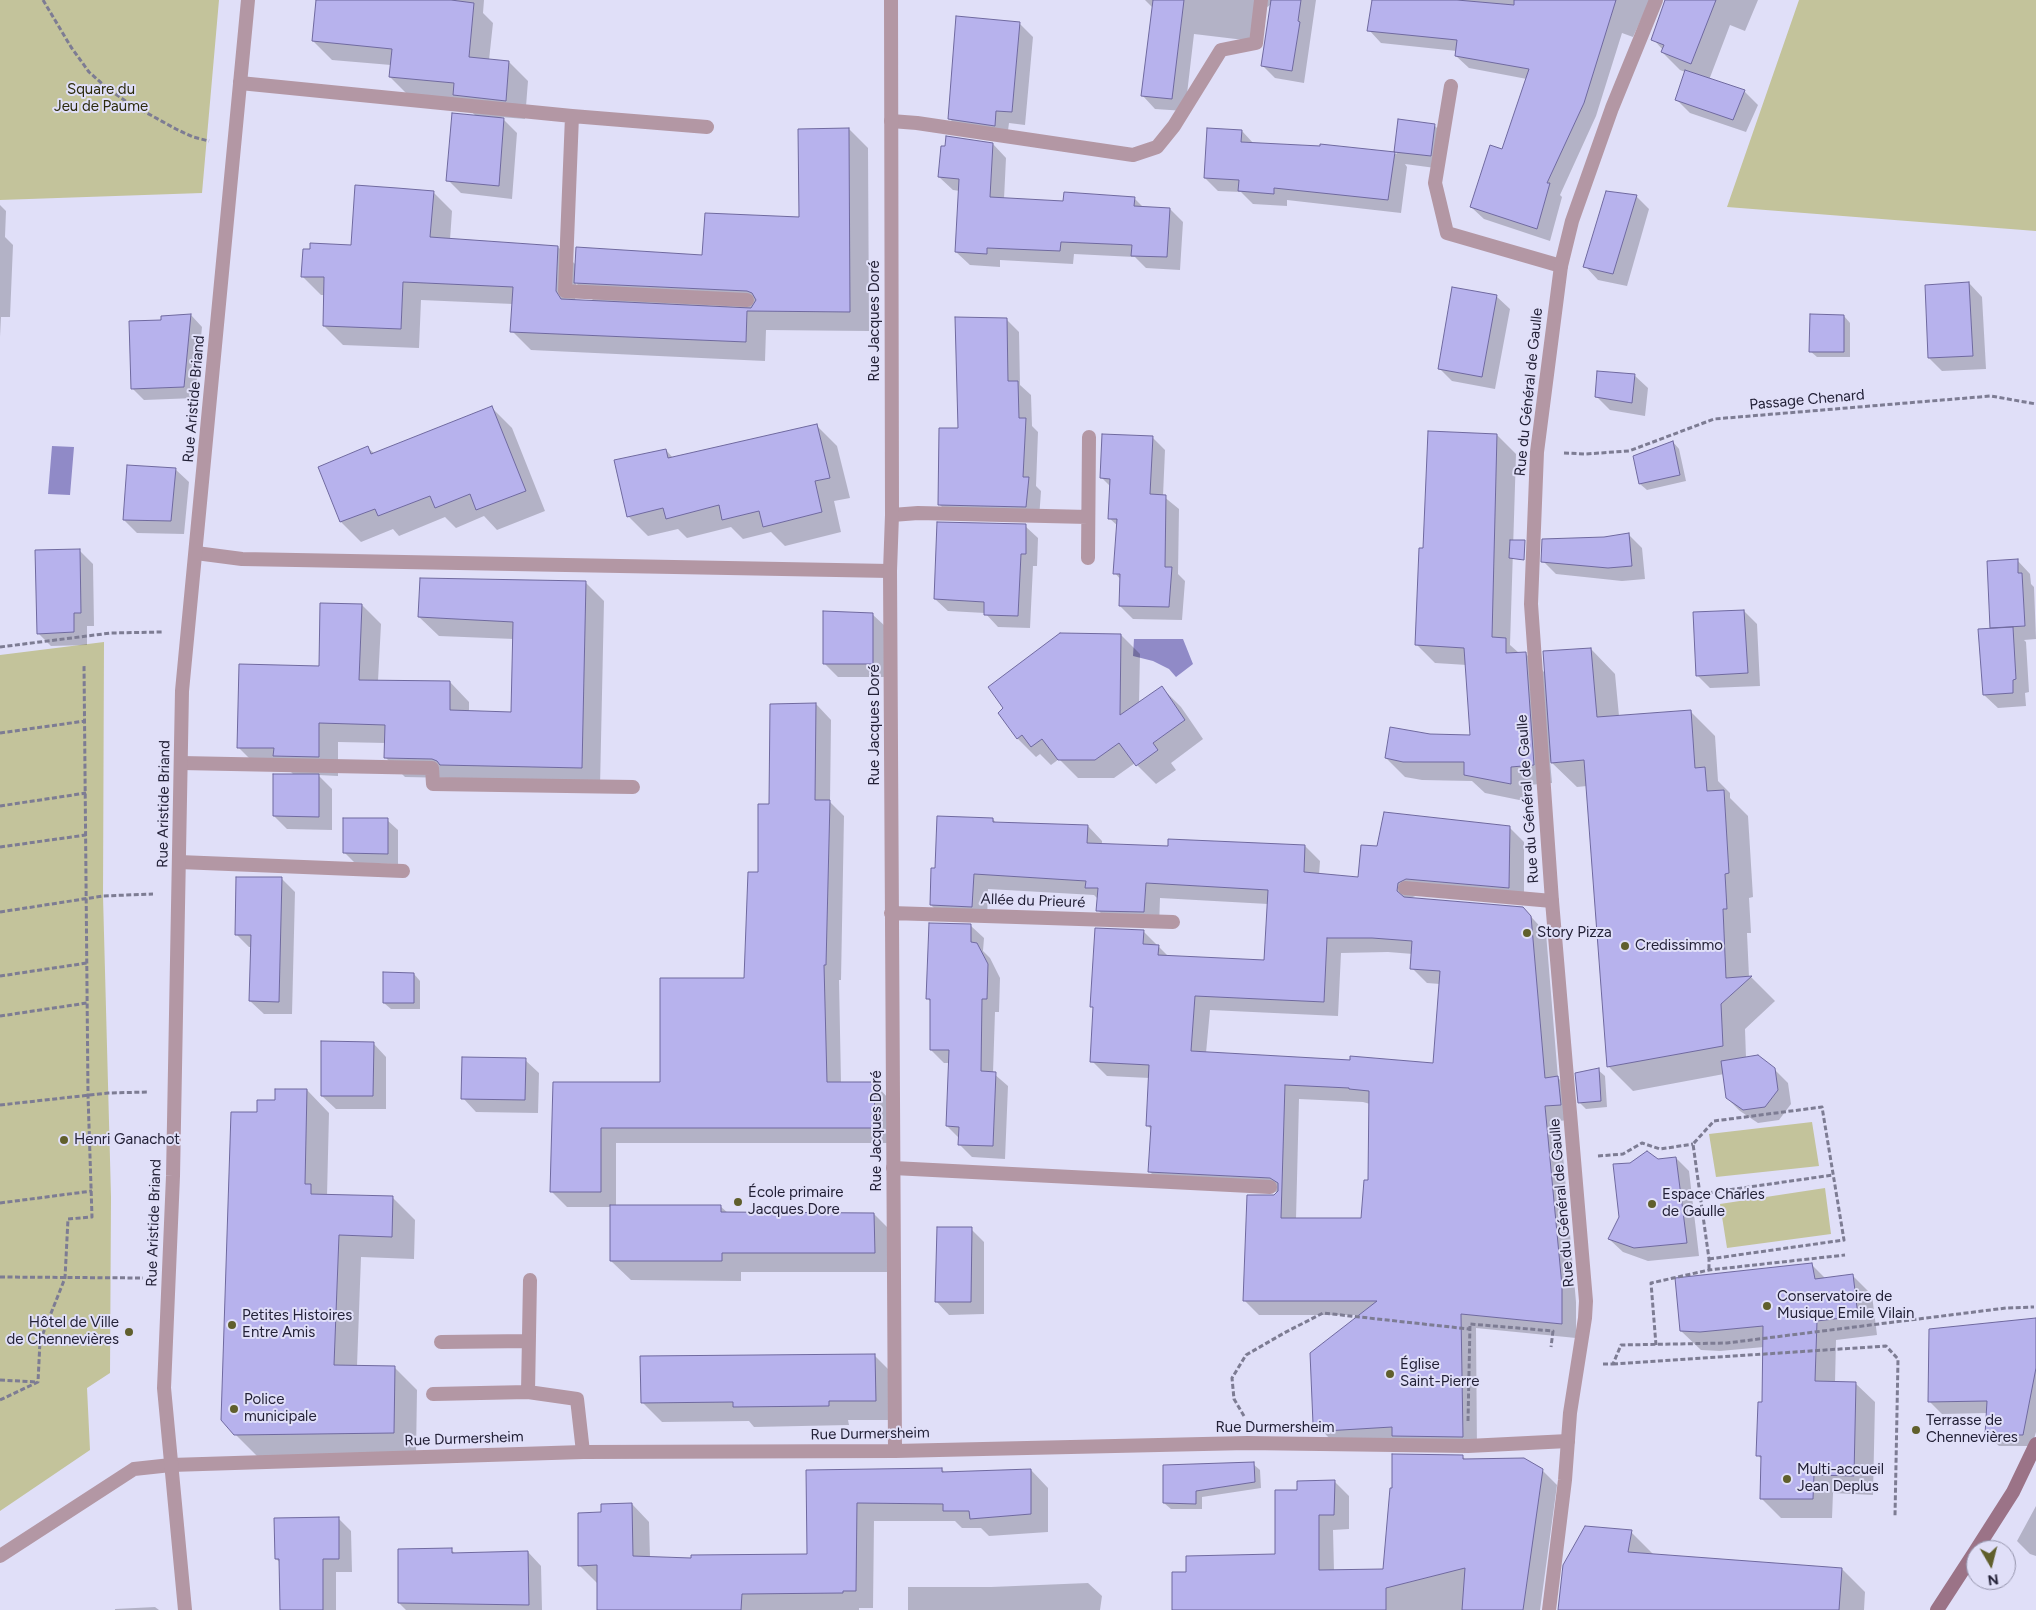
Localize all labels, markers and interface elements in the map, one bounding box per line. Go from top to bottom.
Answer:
park label: Square du Jeu de Paume [54,81,148,116]
street label: Rue Jacques Doré [866,260,884,382]
street label: Rue du Général de Gaulle [1511,307,1547,477]
street label: Rue Aristide Briand [179,335,209,463]
street label: Passage Chenard [1749,386,1865,414]
street label: Rue Jacques Doré [866,664,884,786]
street label: Rue du Général de Gaulle [1513,714,1543,884]
street label: Rue Aristide Briand [154,740,174,868]
street label: Allée du Prieuré [980,890,1086,912]
place label: Story Pizza [1537,924,1612,942]
marker: Story Pizza [1521,927,1533,939]
place label: Credissimmo [1635,937,1723,955]
marker: Credissimmo [1619,940,1631,952]
street label: Rue Jacques Doré [868,1070,886,1192]
street label: Rue du Général de Gaulle [1546,1118,1578,1288]
place label: Henri Ganachot [74,1131,180,1149]
marker: Henri Ganachot [58,1134,70,1146]
street label: Rue Aristide Briand [143,1159,165,1287]
place label: École primaire Jacques Dore [748,1184,843,1219]
place label: Espace Charles de Gaulle [1662,1186,1765,1221]
marker: École primaire Jacques Dore [732,1196,744,1208]
marker: Espace Charles de Gaulle [1646,1198,1658,1210]
place label: Conservatoire de Musique Emile Vilain [1777,1288,1914,1323]
marker: Conservatoire de Musique Emile Vilain [1761,1300,1773,1312]
place label: Petites Histoires Entre Amis [242,1307,352,1342]
place label: Hôtel de Ville de Chennevières [6,1314,119,1349]
marker: Petites Histoires Entre Amis [226,1319,238,1331]
marker: Hôtel de Ville de Chennevières [123,1326,135,1338]
place label: Église Saint-Pierre [1400,1356,1479,1391]
marker: Église Saint-Pierre [1384,1368,1396,1380]
place label: Police municipale [244,1391,317,1426]
marker: Police municipale [228,1403,240,1415]
place label: Terrasse de Chennevières [1926,1412,2018,1447]
street label: Rue Durmersheim [1215,1419,1335,1437]
street label: Rue Durmersheim [810,1424,930,1444]
marker: Terrasse de Chennevières [1910,1424,1922,1436]
street label: Rue Durmersheim [404,1428,524,1450]
place label: Multi-accueil Jean Deplus [1797,1461,1884,1496]
marker: Multi-accueil Jean Deplus [1781,1473,1793,1485]
north arrow [1966,1540,2016,1590]
text: N [1986,1570,2000,1589]

